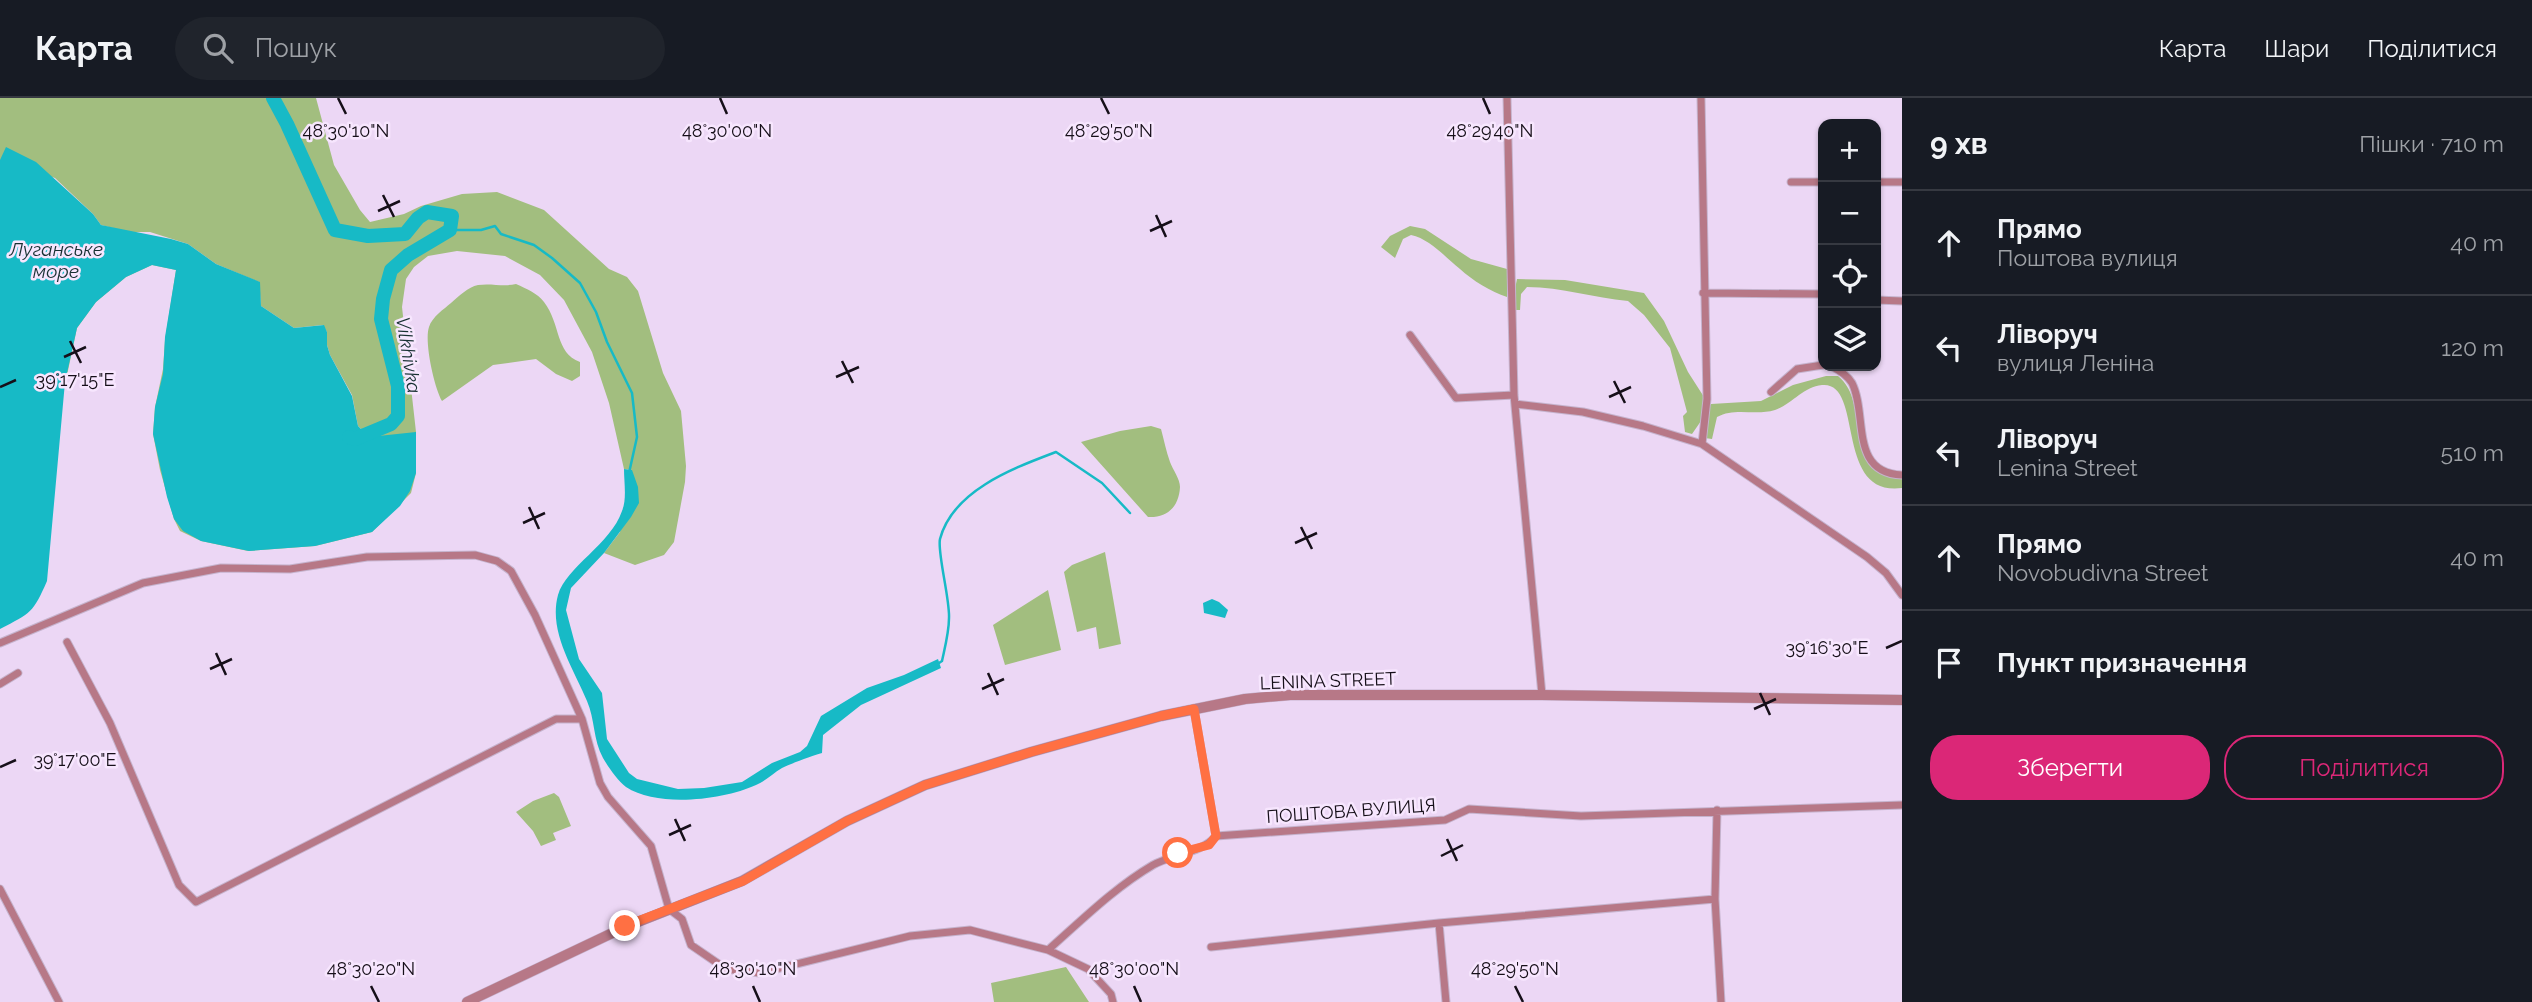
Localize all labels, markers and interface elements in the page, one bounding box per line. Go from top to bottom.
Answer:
search box [175,17,665,80]
text: Карта [35,29,133,68]
icon: search [199,29,237,67]
text: Пошук [255,33,337,63]
text: Карта [2159,34,2226,63]
text: Шари [2264,34,2329,63]
text: Поділитися [2367,34,2497,63]
map controls [1818,119,1881,371]
button: + [1818,119,1881,182]
text: 48°30'10"N [303,120,389,141]
text: 48°30'00"N [682,120,772,141]
text: 48°29'50"N [1065,120,1153,141]
text: 48°29'40"N [1447,120,1533,141]
text: 9 хв [1930,126,1988,161]
text: Пішки · 710 m [2359,130,2504,157]
button: − [1818,182,1881,245]
text: Прямо [1997,214,2082,244]
icon: ahead [1930,224,1968,262]
text: 40 m [2450,229,2504,256]
water label: Луганське море [8,238,103,282]
text: Поштова вулиця [1997,244,2178,271]
button: locate [1818,245,1881,308]
button: layers [1818,308,1881,371]
water label: Vilkhivka [392,315,426,395]
text: Ліворуч [1997,319,2098,349]
icon: left [1930,329,1968,367]
text: 120 m [2441,334,2504,361]
text: вулиця Леніна [1997,349,2154,376]
text: 39°17'15"E [36,369,114,390]
text: Ліворуч [1997,424,2098,454]
icon: left [1930,434,1968,472]
text: 510 m [2441,439,2504,466]
text: Lenina Street [1997,454,2138,481]
text: Прямо [1997,529,2082,559]
icon: ahead [1930,539,1968,577]
text: 40 m [2450,544,2504,571]
text: Novobudivna Street [1997,559,2208,586]
text: 39°16'30"E [1785,637,1869,658]
icon: arrive [1930,644,1968,682]
text: Пункт призначення [1997,648,2247,678]
street label: LENINA STREET [1259,668,1397,693]
button: Зберегти [1930,735,2210,800]
button: Поділитися [2224,735,2504,800]
text: 39°17'00"E [33,749,117,770]
street label: ПОШТОВА ВУЛИЦЯ [1265,794,1436,827]
route start [1162,837,1193,868]
route end [609,910,640,941]
text: 48°30'20"N [327,958,415,979]
text: 48°30'10"N [710,958,796,979]
text: 48°30'00"N [1089,958,1179,979]
text: 48°29'50"N [1471,958,1559,979]

